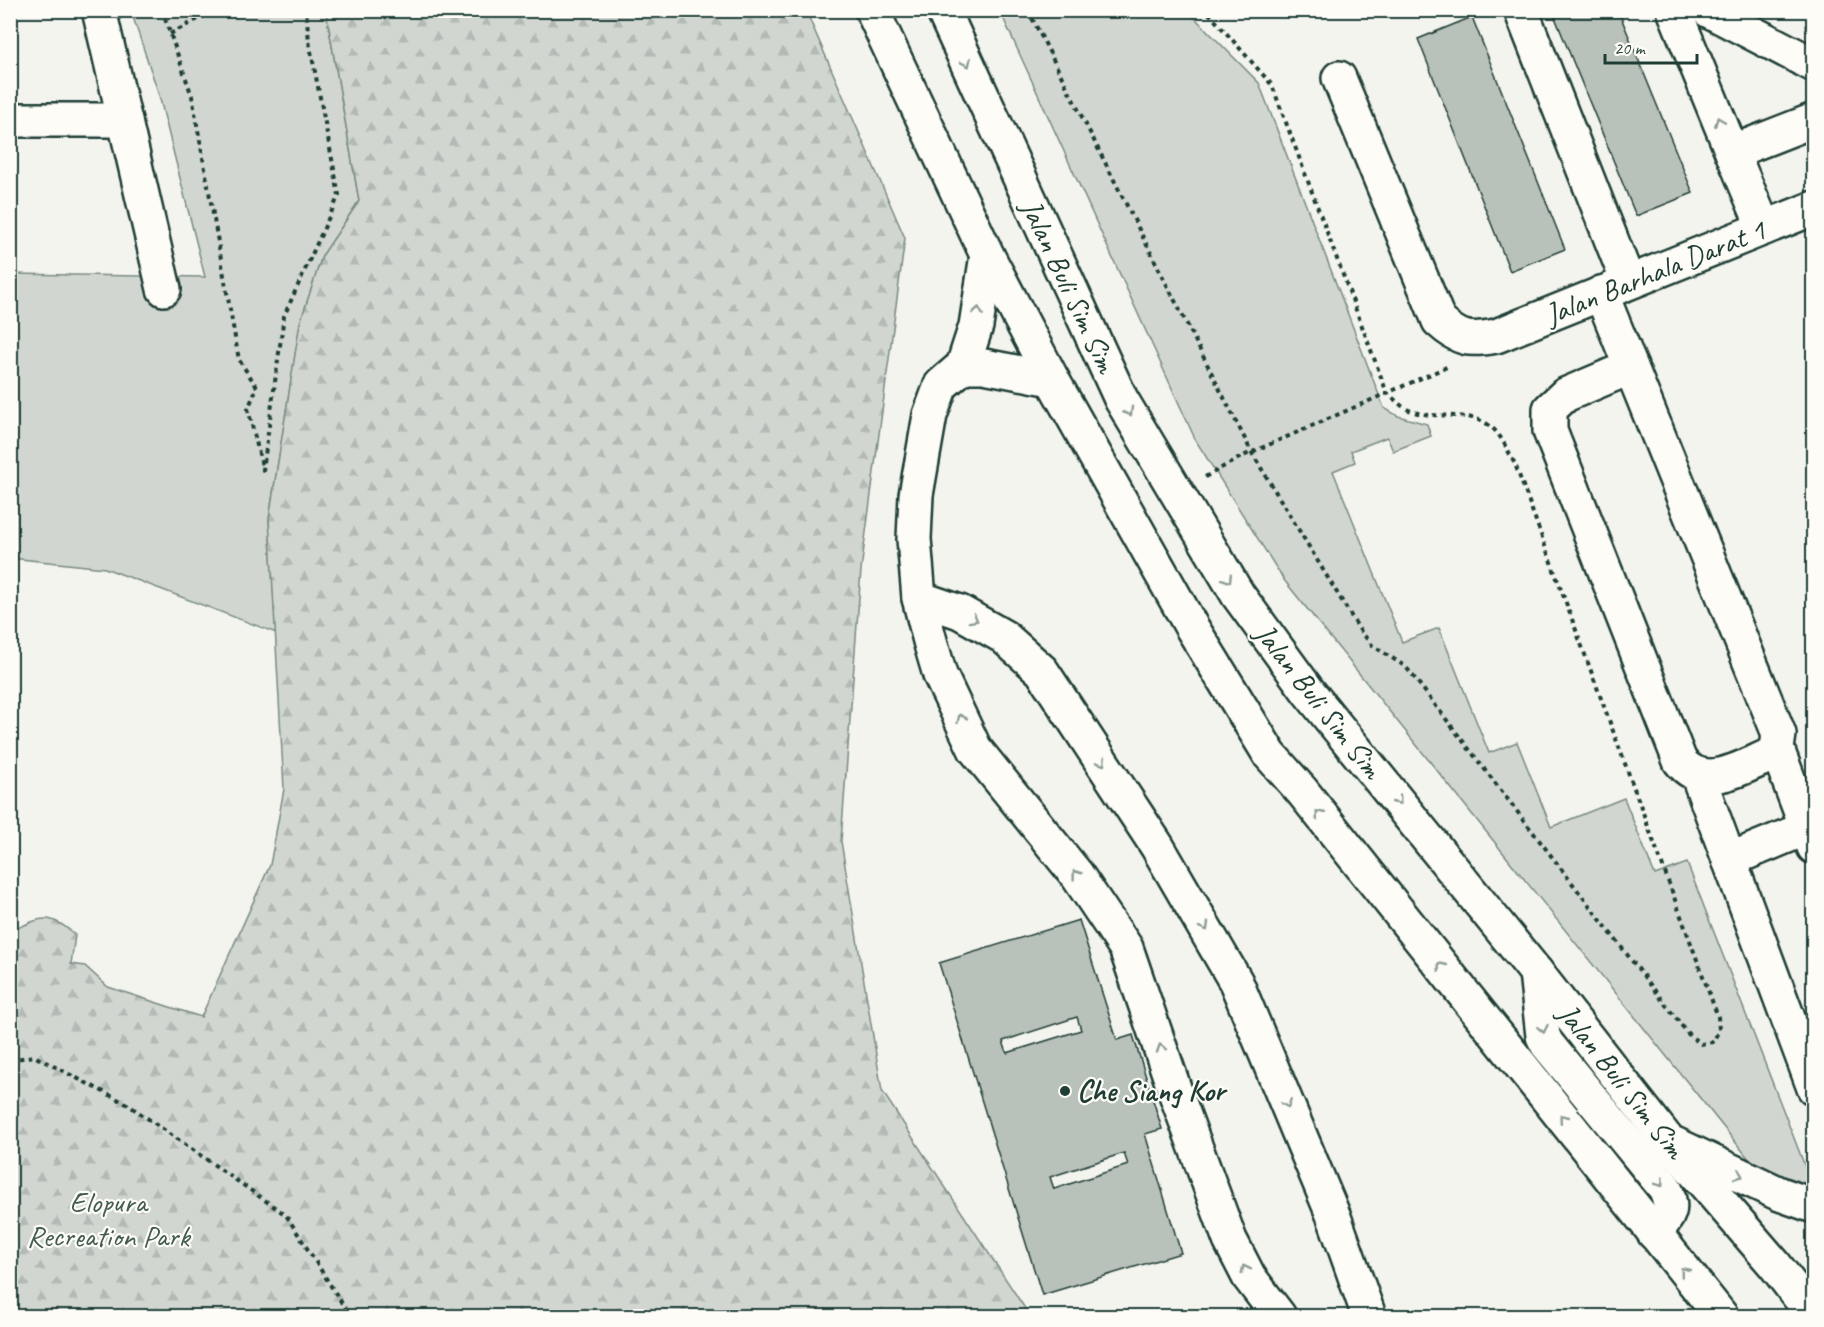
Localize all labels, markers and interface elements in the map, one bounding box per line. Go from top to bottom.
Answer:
scale bar [1605,27,1696,65]
text: 20 m [1614,37,1647,59]
one-way arrow [960,57,972,68]
one-way arrow [1714,117,1726,128]
street label: Jalan Buli Sim Sim [1011,192,1126,380]
street label: Jalan Barhala Darat 1 [1538,210,1772,334]
one-way arrow [972,307,984,316]
one-way arrow [1121,406,1133,416]
one-way arrow [1221,573,1233,583]
one-way arrow [968,612,978,623]
street label: Jalan Buli Sim Sim [1245,614,1392,788]
one-way arrow [956,713,968,724]
one-way arrow [1095,755,1106,766]
one-way arrow [1390,794,1401,805]
one-way arrow [1316,809,1327,820]
one-way arrow [1072,870,1083,881]
one-way arrow [1197,921,1209,931]
one-way arrow [1437,962,1448,973]
street label: Jalan Buli Sim Sim [1548,994,1695,1168]
one-way arrow [1536,1024,1549,1034]
one-way arrow [1156,1043,1168,1054]
place label: Che Siang Kor [1077,1072,1228,1110]
marker: Che Siang Kor [1058,1084,1072,1098]
one-way arrow [1280,1097,1292,1108]
one-way arrow [1559,1114,1570,1125]
one-way arrow [1733,1168,1744,1180]
one-way arrow [1653,1177,1664,1188]
park label: Elopura Recreation Park [27,1183,191,1255]
one-way arrow [1241,1265,1252,1275]
one-way arrow [1681,1267,1692,1278]

